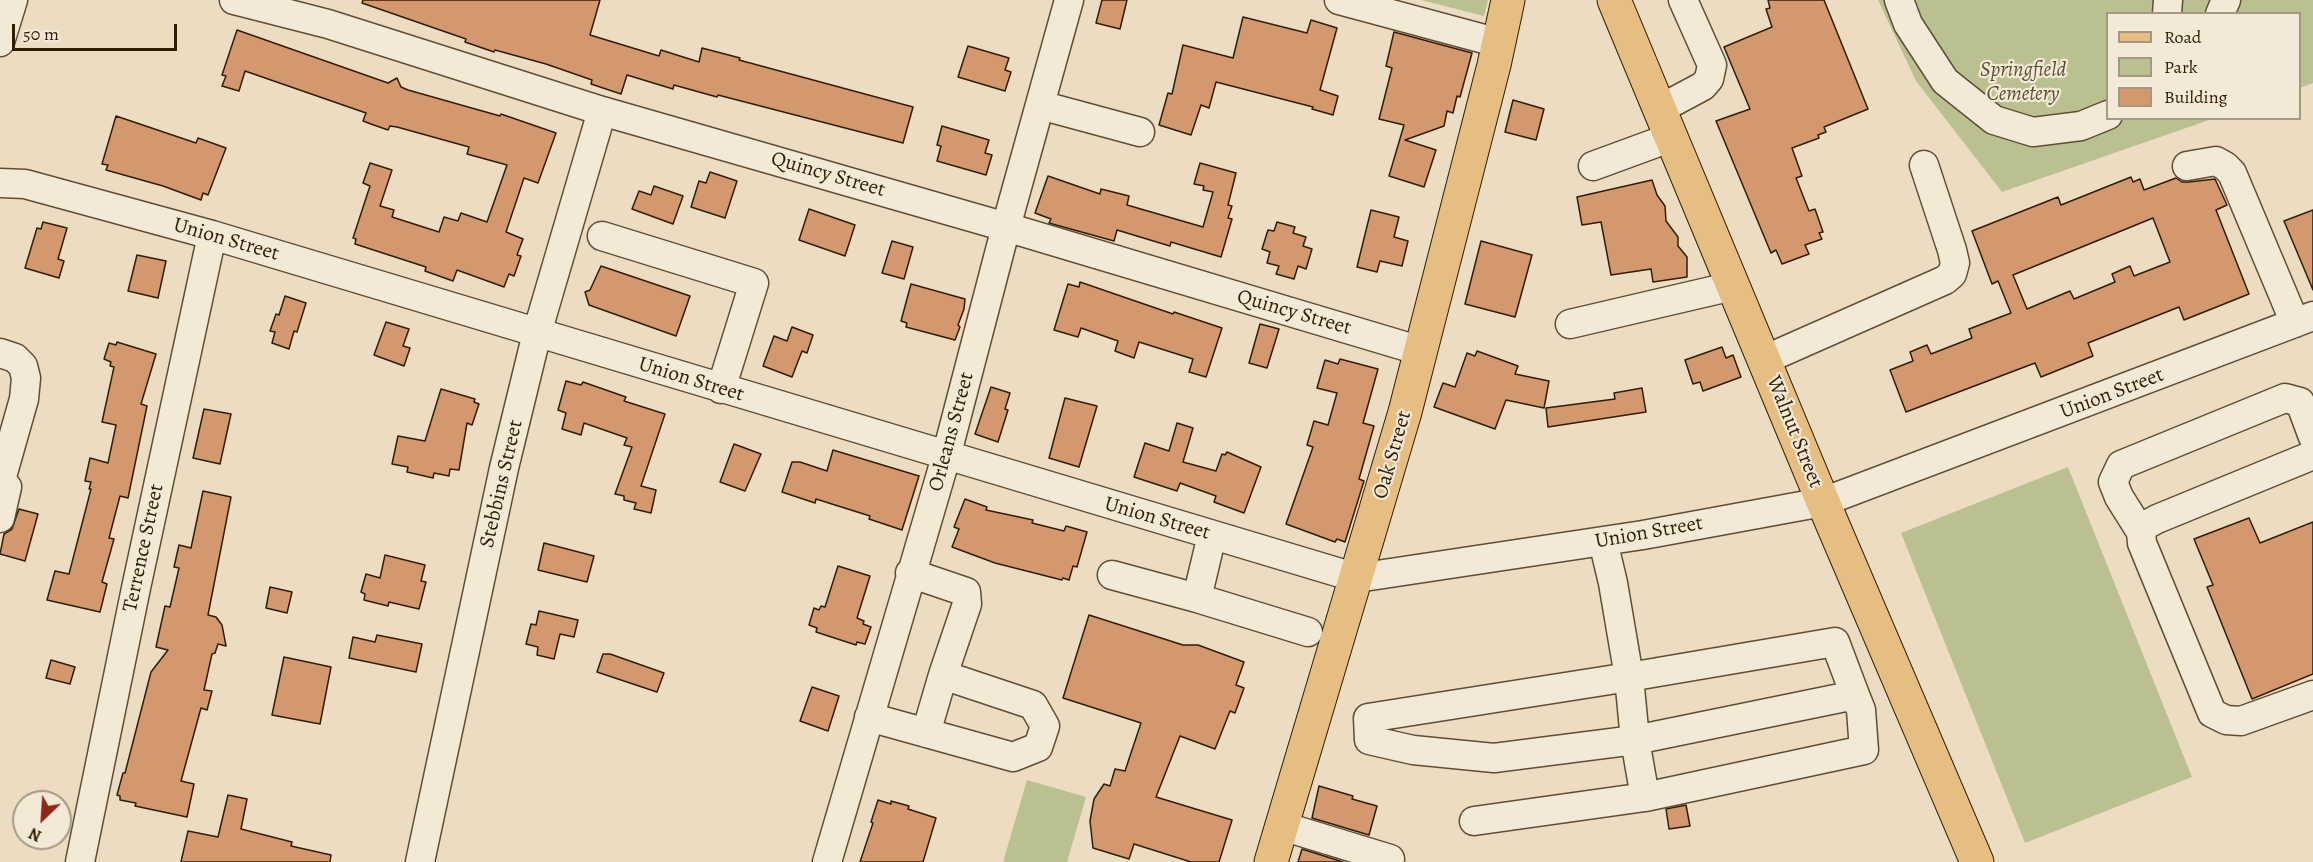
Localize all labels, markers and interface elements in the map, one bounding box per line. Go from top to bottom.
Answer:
scale bar [15,12,180,50]
legend [2106,12,2301,120]
text: 50 m [23,22,59,46]
text: Road [2164,25,2201,49]
text: Park [2164,55,2198,79]
park label: Springfield Cemetery [1980,58,2066,108]
text: Building [2164,85,2228,109]
street label: Quincy Street [768,147,888,203]
street label: Union Street [170,213,282,267]
street label: Quincy Street [1234,285,1354,341]
street label: Union Street [635,352,747,408]
street label: Union Street [2057,363,2167,425]
street label: Orleans Street [924,370,980,494]
street label: Walnut Street [1760,372,1828,492]
street label: Oak Street [1368,408,1418,502]
street label: Stebbins Street [475,418,529,550]
street label: Terrence Street [118,482,170,614]
street label: Union Street [1101,492,1213,546]
street label: Union Street [1593,511,1705,555]
north arrow [12,790,72,850]
text: N [25,822,45,847]

